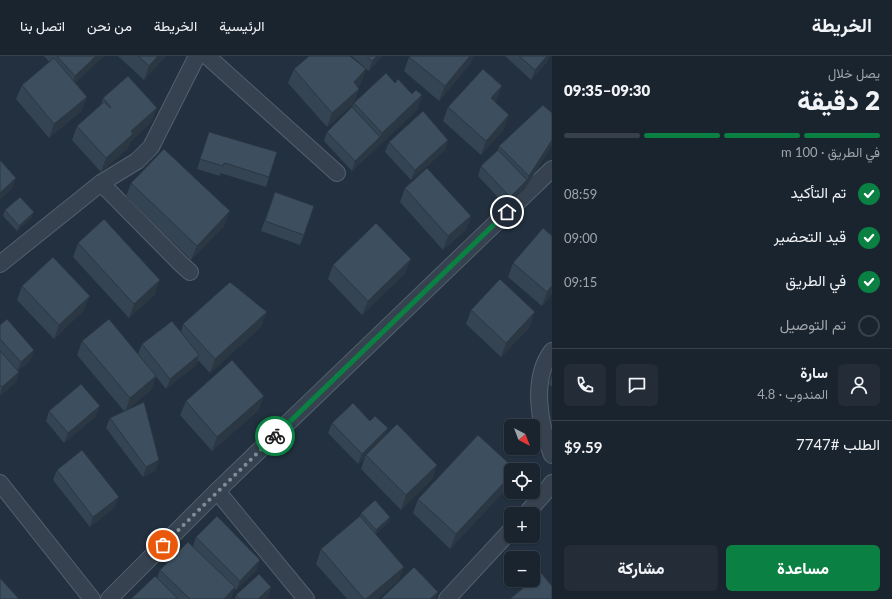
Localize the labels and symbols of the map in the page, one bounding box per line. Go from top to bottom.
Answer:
pin [490,195,524,229]
courier [255,416,295,456]
north arrow [504,419,540,455]
pin [146,528,180,562]

